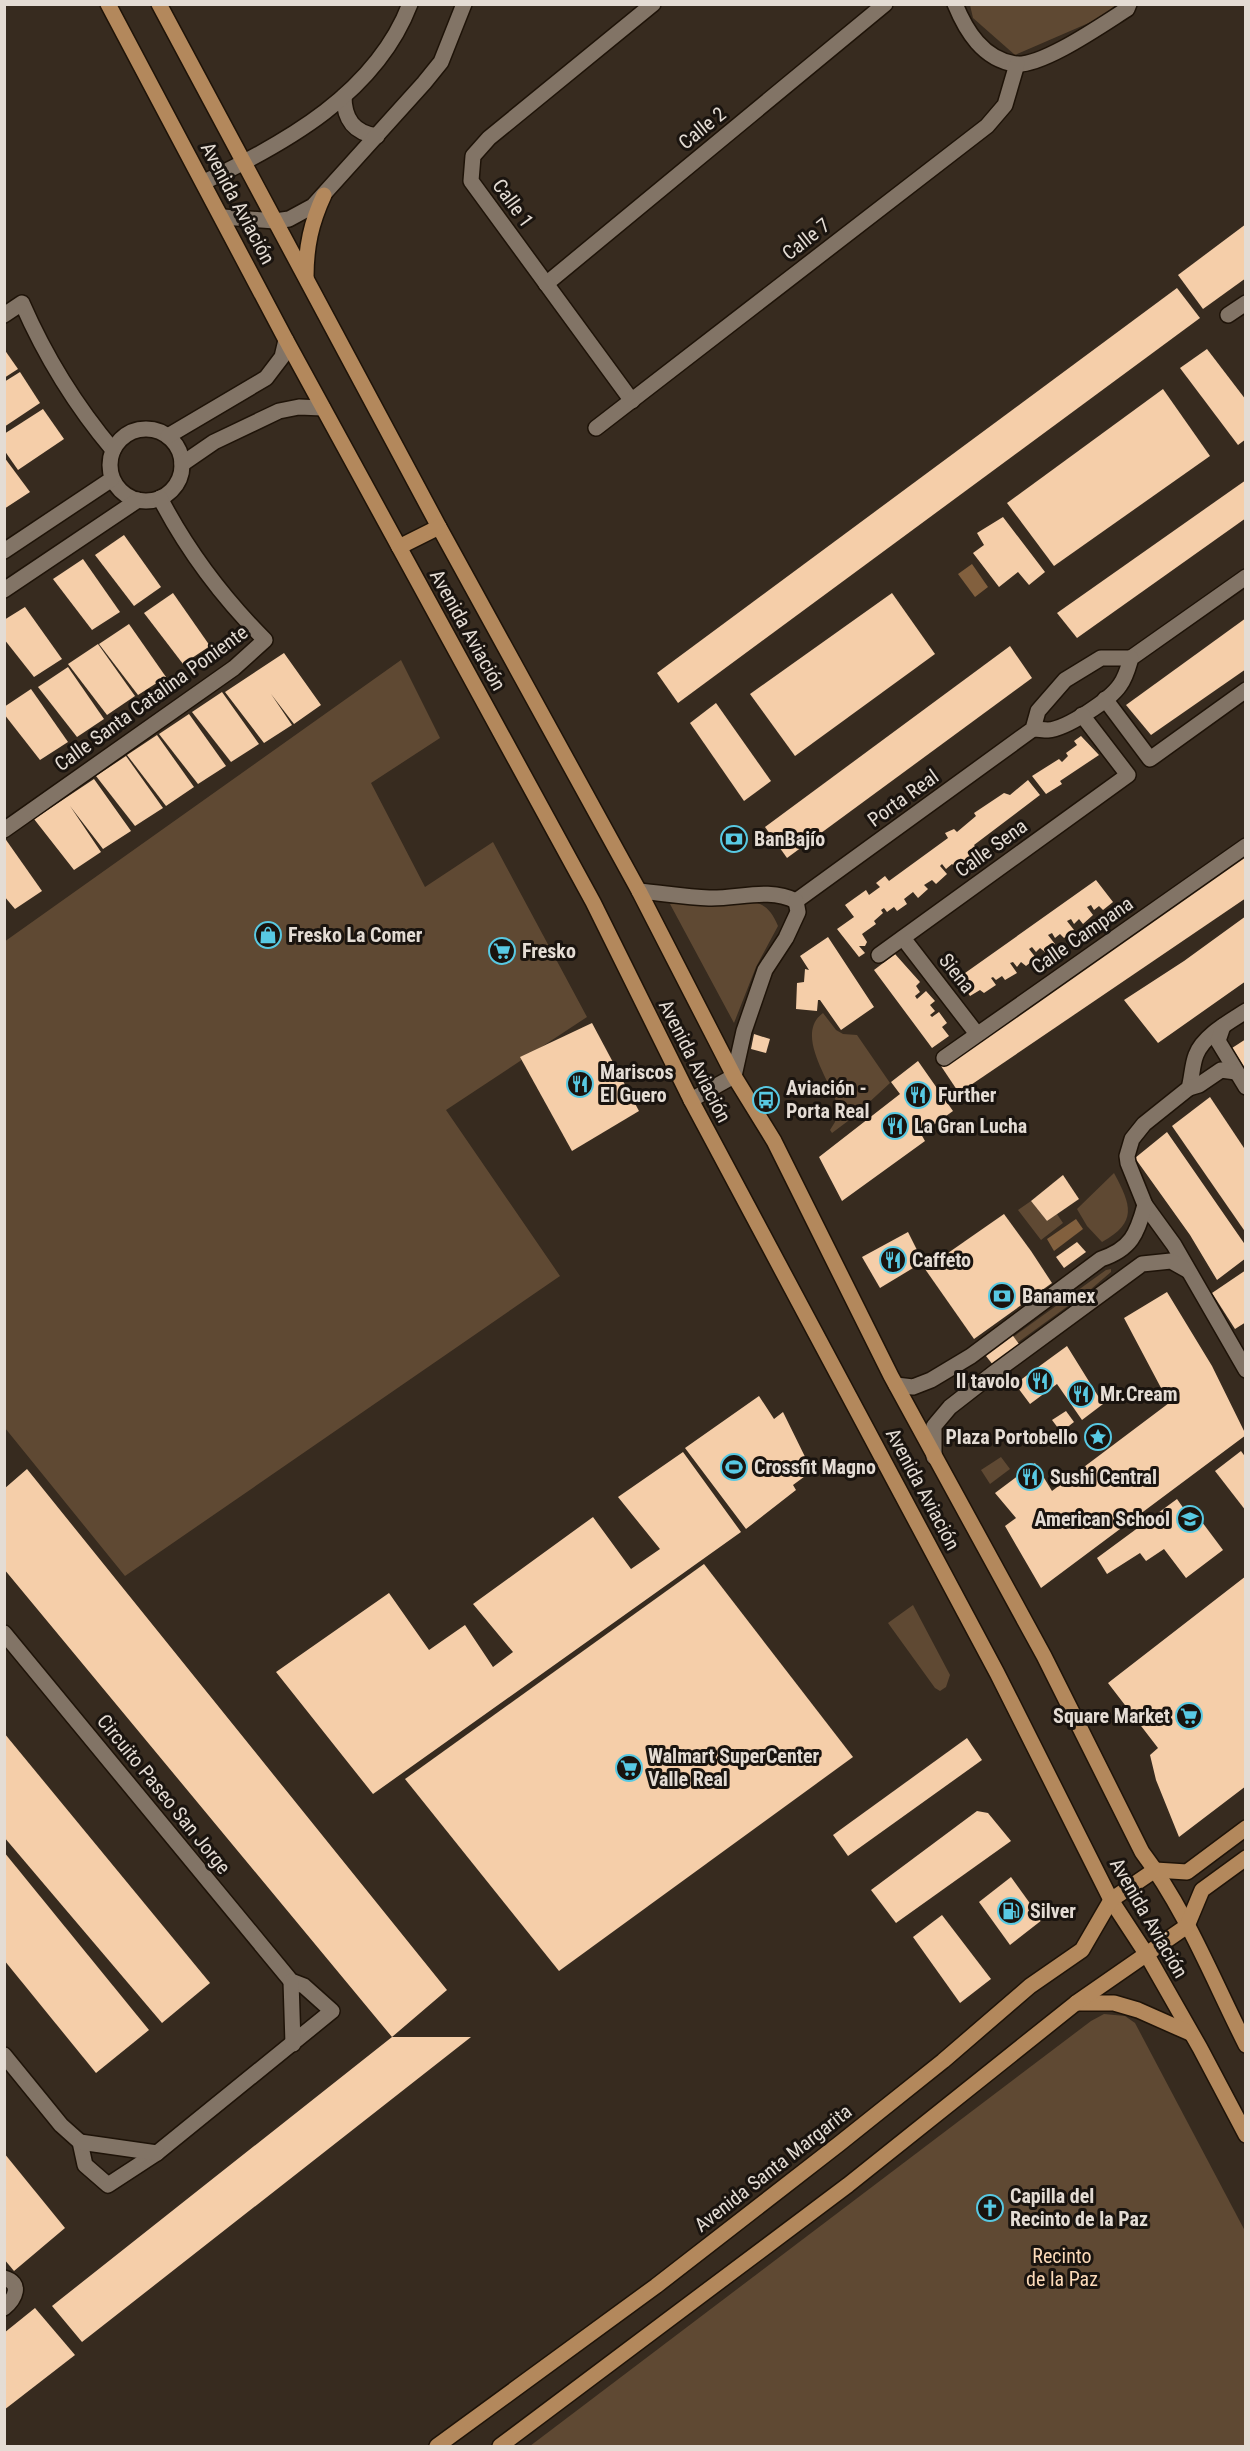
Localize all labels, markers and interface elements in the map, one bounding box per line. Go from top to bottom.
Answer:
street label: Calle 2 [673,102,731,154]
street label: Avenida Aviación [196,138,280,268]
street label: Calle 1 [487,174,539,232]
street label: Calle 7 [777,213,835,265]
street label: Avenida Aviación [425,565,511,695]
street label: Calle Santa Catalina Poniente [50,620,252,776]
street label: Porta Real [863,764,943,832]
street label: Calle Sena [950,814,1032,882]
bank icon: BanBajío [719,824,749,854]
place label: BanBajío [754,827,825,851]
street label: Calle Campana [1026,891,1138,979]
shop icon: Fresko La Comer [253,920,283,950]
place label: Fresko La Comer [288,923,423,947]
supermarket icon: Fresko [487,936,517,966]
place label: Fresko [522,939,576,963]
street label: Siena [934,948,980,998]
street label: Avenida Aviación [654,996,736,1126]
place label: Mariscos El Guero [600,1060,674,1107]
restaurant icon: Mariscos El Guero [565,1069,595,1099]
place label: Aviación - Porta Real [786,1076,870,1123]
restaurant icon: Further [903,1080,933,1110]
place label: Further [938,1083,997,1107]
bus stop icon: Aviación - Porta Real [751,1085,781,1115]
restaurant icon: La Gran Lucha [880,1111,910,1141]
place label: La Gran Lucha [914,1114,1027,1138]
restaurant icon: Caffeto [878,1245,908,1275]
place label: Caffeto [912,1248,971,1272]
bank icon: Banamex [987,1281,1017,1311]
place label: Banamex [1022,1284,1095,1308]
restaurant icon: Il tavolo [1025,1366,1055,1396]
place label: Il tavolo [956,1369,1020,1393]
restaurant icon: Mr.Cream [1066,1379,1096,1409]
place label: Mr.Cream [1100,1382,1178,1406]
place icon: Plaza Portobello [1083,1422,1113,1452]
street label: Avenida Aviación [881,1424,965,1554]
place label: Plaza Portobello [945,1425,1078,1449]
sports icon: Crossfit Magno [719,1452,749,1482]
place label: Crossfit Magno [754,1455,876,1479]
restaurant icon: Sushi Central [1015,1462,1045,1492]
place label: Sushi Central [1050,1465,1157,1489]
school or university icon: American School [1175,1504,1205,1534]
place label: American School [1035,1507,1170,1531]
supermarket icon: Square Market [1174,1701,1204,1731]
place label: Square Market [1053,1704,1170,1728]
street label: Circuito Paseo San Jorge [92,1709,236,1879]
place label: Walmart SuperCenter Valle Real [648,1744,819,1791]
supermarket icon: Walmart SuperCenter Valle Real [614,1753,644,1783]
street label: Avenida Aviación [1105,1854,1193,1982]
fuel station icon: Silver [996,1896,1026,1926]
place label: Silver [1030,1899,1076,1923]
street label: Avenida Santa Margarita [690,2099,856,2237]
place label: Capilla del Recinto de la Paz [1010,2184,1148,2231]
church icon: Capilla del Recinto de la Paz [975,2193,1005,2223]
park label: Recinto de la Paz [1026,2244,1098,2291]

